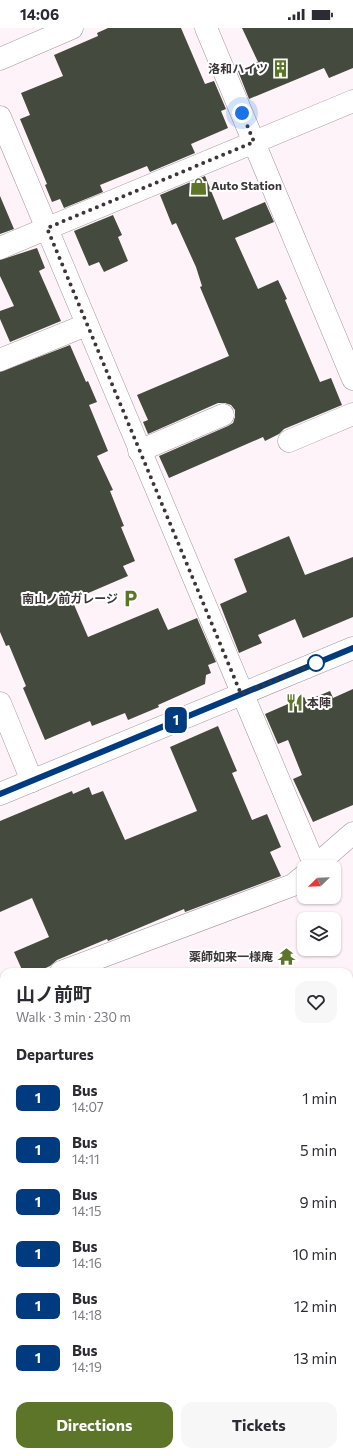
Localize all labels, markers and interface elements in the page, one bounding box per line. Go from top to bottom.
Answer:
text: 14:06 [20,5,59,23]
building icon: 洛和ハイツ [271,59,291,79]
place label: 洛和ハイツ [208,61,268,75]
your location [232,103,252,123]
shop icon: Auto Station [188,176,208,196]
place label: Auto Station [211,178,282,192]
parking icon: 南山ノ前ガレージ [121,589,141,609]
place label: 南山ノ前ガレージ [22,591,118,605]
unlabelled marker [307,654,325,672]
restaurant icon: 本陣 [284,693,304,713]
place label: 本陣 [307,695,331,709]
line badge: 1 [163,707,189,733]
text: 1 [173,711,179,728]
north arrow [297,860,341,904]
map controls [297,860,341,956]
button: layers [297,912,341,956]
temple icon: 薬師如来一様庵 [276,947,296,967]
place label: 薬師如来一様庵 [189,949,273,963]
button: heart [295,981,337,1023]
text: 山ノ前町 [16,982,92,1005]
text: Walk · 3 min · 230 m [16,1009,131,1025]
text: Departures [16,1045,94,1063]
text: Bus [72,1081,97,1099]
text: 1 [35,1089,41,1106]
text: 1 min [302,1089,337,1107]
text: 14:07 [72,1099,104,1115]
text: Bus [72,1133,97,1151]
text: 1 [35,1141,41,1158]
text: 5 min [300,1141,337,1159]
text: 14:11 [72,1151,100,1167]
text: Bus [72,1185,97,1203]
text: 1 [35,1193,41,1210]
text: 9 min [299,1193,337,1211]
text: 14:15 [72,1203,101,1219]
text: Bus [72,1237,97,1255]
text: 1 [35,1245,41,1262]
text: 10 min [292,1245,337,1263]
text: 14:16 [72,1255,102,1271]
text: Bus [72,1289,97,1307]
text: 1 [35,1297,41,1314]
text: 12 min [294,1297,337,1315]
text: 14:18 [72,1307,102,1323]
text: Bus [72,1341,97,1359]
text: 1 [35,1349,41,1366]
text: 13 min [294,1349,337,1367]
text: 14:19 [72,1359,102,1375]
button: Directions [16,1402,173,1448]
button: Tickets [181,1402,337,1448]

